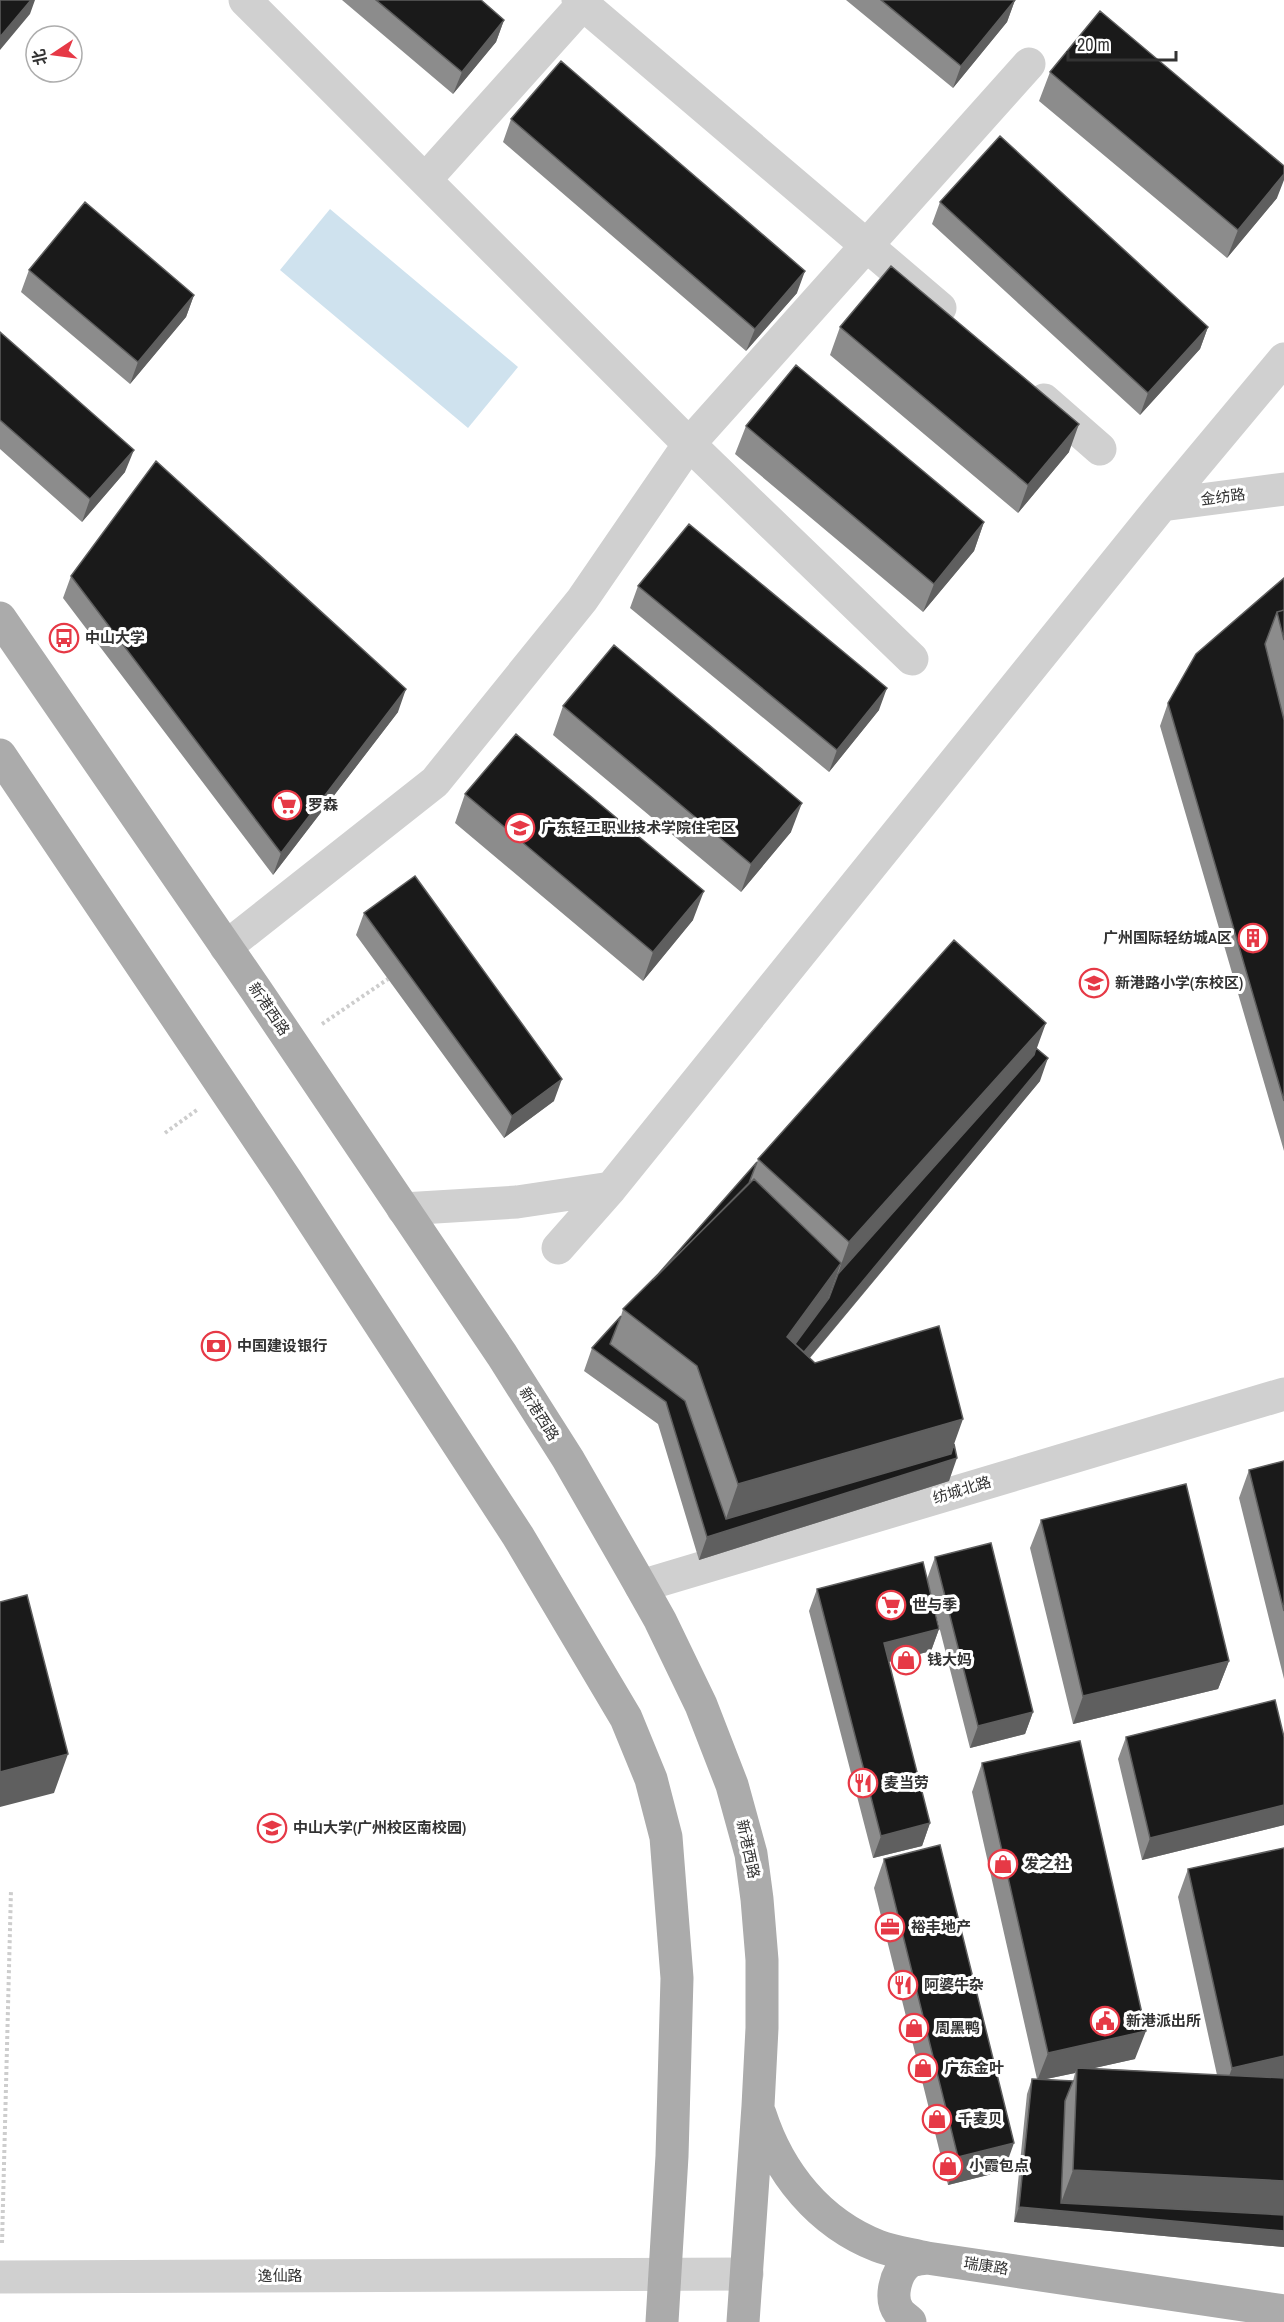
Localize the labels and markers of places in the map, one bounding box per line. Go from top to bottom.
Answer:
bus stop icon: 中山大学 [48,622,80,654]
place label: 中山大学 [85,627,145,648]
supermarket icon: 罗森 [271,789,303,821]
place label: 罗森 [308,794,338,815]
school or university icon: 广东轻工职业技术学院住宅区 [504,812,536,844]
place label: 广东轻工职业技术学院住宅区 [541,817,736,838]
building icon: 广州国际轻纺城A区 [1237,922,1269,954]
place label: 广州国际轻纺城A区 [1103,927,1232,948]
school or university icon: 新港路小学(东校区) [1078,967,1110,999]
place label: 新港路小学(东校区) [1115,972,1243,993]
bank icon: 中国建设银行 [200,1330,232,1362]
place label: 中国建设银行 [237,1335,327,1356]
supermarket icon: 世与季 [875,1589,907,1621]
place label: 世与季 [912,1594,957,1615]
shop icon: 钱大妈 [890,1644,922,1676]
place label: 钱大妈 [927,1649,972,1670]
restaurant icon: 麦当劳 [847,1767,879,1799]
place label: 麦当劳 [884,1772,929,1793]
school or university icon: 中山大学(广州校区南校园) [256,1812,288,1844]
place label: 中山大学(广州校区南校园) [293,1817,466,1838]
shop icon: 发之社 [987,1848,1019,1880]
place label: 发之社 [1024,1853,1069,1874]
office icon: 裕丰地产 [874,1911,906,1943]
place label: 裕丰地产 [911,1916,971,1937]
restaurant icon: 阿婆牛杂 [887,1969,919,2001]
place label: 阿婆牛杂 [924,1974,984,1995]
public building icon: 新港派出所 [1089,2005,1121,2037]
place label: 新港派出所 [1126,2010,1201,2031]
shop icon: 周黑鸭 [898,2012,930,2044]
place label: 周黑鸭 [935,2017,980,2038]
shop icon: 广东金叶 [907,2052,939,2084]
place label: 广东金叶 [944,2057,1004,2078]
shop icon: 千麦贝 [921,2103,953,2135]
place label: 千麦贝 [958,2108,1003,2129]
shop icon: 小霞包点 [932,2150,964,2182]
place label: 小霞包点 [969,2155,1029,2176]

